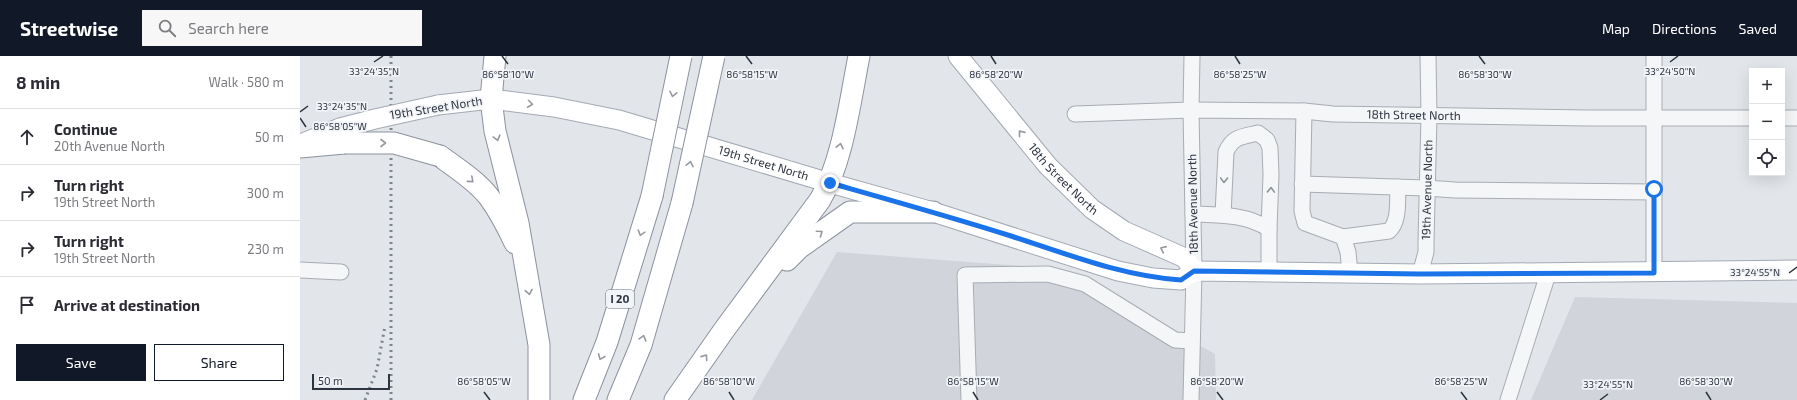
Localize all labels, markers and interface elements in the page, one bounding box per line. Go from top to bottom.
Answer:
search box [142,10,422,46]
text: Streetwise [20,17,118,40]
icon: search [156,17,178,39]
text: Search here [188,19,269,37]
text: Map [1602,20,1630,37]
text: Directions [1652,20,1717,37]
text: Saved [1739,20,1777,37]
text: 33°24'35"N [349,65,399,77]
text: 33°24'50"N [1645,65,1695,77]
text: 86°58'10"W [482,68,534,80]
text: 86°58'15"W [726,68,778,80]
text: 86°58'20"W [969,68,1023,80]
text: 86°58'25"W [1214,68,1267,80]
text: 86°58'30"W [1458,68,1512,80]
map controls [1749,68,1785,176]
button: + [1749,68,1785,104]
text: 8 min [16,72,60,92]
text: Walk · 580 m [208,74,284,90]
one-way arrow [669,91,678,97]
street label: 19th Street North [389,93,483,121]
one-way arrow [527,99,533,108]
text: 33°24'35"N [317,100,367,112]
button: − [1749,104,1785,140]
street label: 18th Street North [1367,107,1461,122]
text: Continue [54,120,117,138]
text: 86°58'05"W [313,120,367,132]
icon: ahead [16,126,38,148]
text: 50 m [255,129,284,145]
one-way arrow [1019,131,1026,138]
one-way arrow [492,134,501,141]
text: 20th Avenue North [54,138,165,154]
one-way arrow [380,139,386,147]
street label: 18th Street North [1026,140,1101,217]
street label: 19th Avenue North [1418,140,1434,240]
button: locate [1749,140,1785,176]
street label: 19th Street North [717,142,811,182]
one-way arrow [836,142,844,149]
street label: 18th Avenue North [1184,154,1200,254]
one-way arrow [686,161,694,168]
route end [821,174,839,192]
one-way arrow [466,175,473,182]
text: Turn right [54,176,124,194]
one-way arrow [1220,177,1228,183]
route start [1645,180,1663,198]
icon: right [16,182,38,204]
text: 300 m [247,185,284,201]
one-way arrow [1267,187,1275,193]
text: 19th Street North [54,194,155,210]
one-way arrow [637,230,646,237]
one-way arrow [815,231,822,238]
text: Turn right [54,232,124,250]
icon: right [16,238,38,260]
text: 230 m [247,241,284,257]
one-way arrow [1160,246,1168,254]
text: 19th Street North [54,250,155,266]
text: 33°24'55"N [1730,266,1780,278]
one-way arrow [525,289,533,295]
road number: I 20 [606,290,634,308]
icon: arrive [16,294,38,316]
text: Arrive at destination [54,296,200,314]
one-way arrow [638,335,647,342]
button: Save [16,344,146,381]
button: Share [154,344,284,381]
one-way arrow [598,353,606,361]
one-way arrow [700,354,707,361]
scale bar [312,372,390,391]
text: 50 m [318,374,343,387]
text: 86°58'05"W [457,375,511,387]
text: 86°58'10"W [703,375,755,387]
text: 86°58'15"W [947,375,999,387]
text: 86°58'20"W [1190,375,1244,387]
text: 86°58'25"W [1435,375,1488,387]
text: 86°58'30"W [1679,375,1733,387]
text: 33°24'55"N [1583,378,1633,390]

